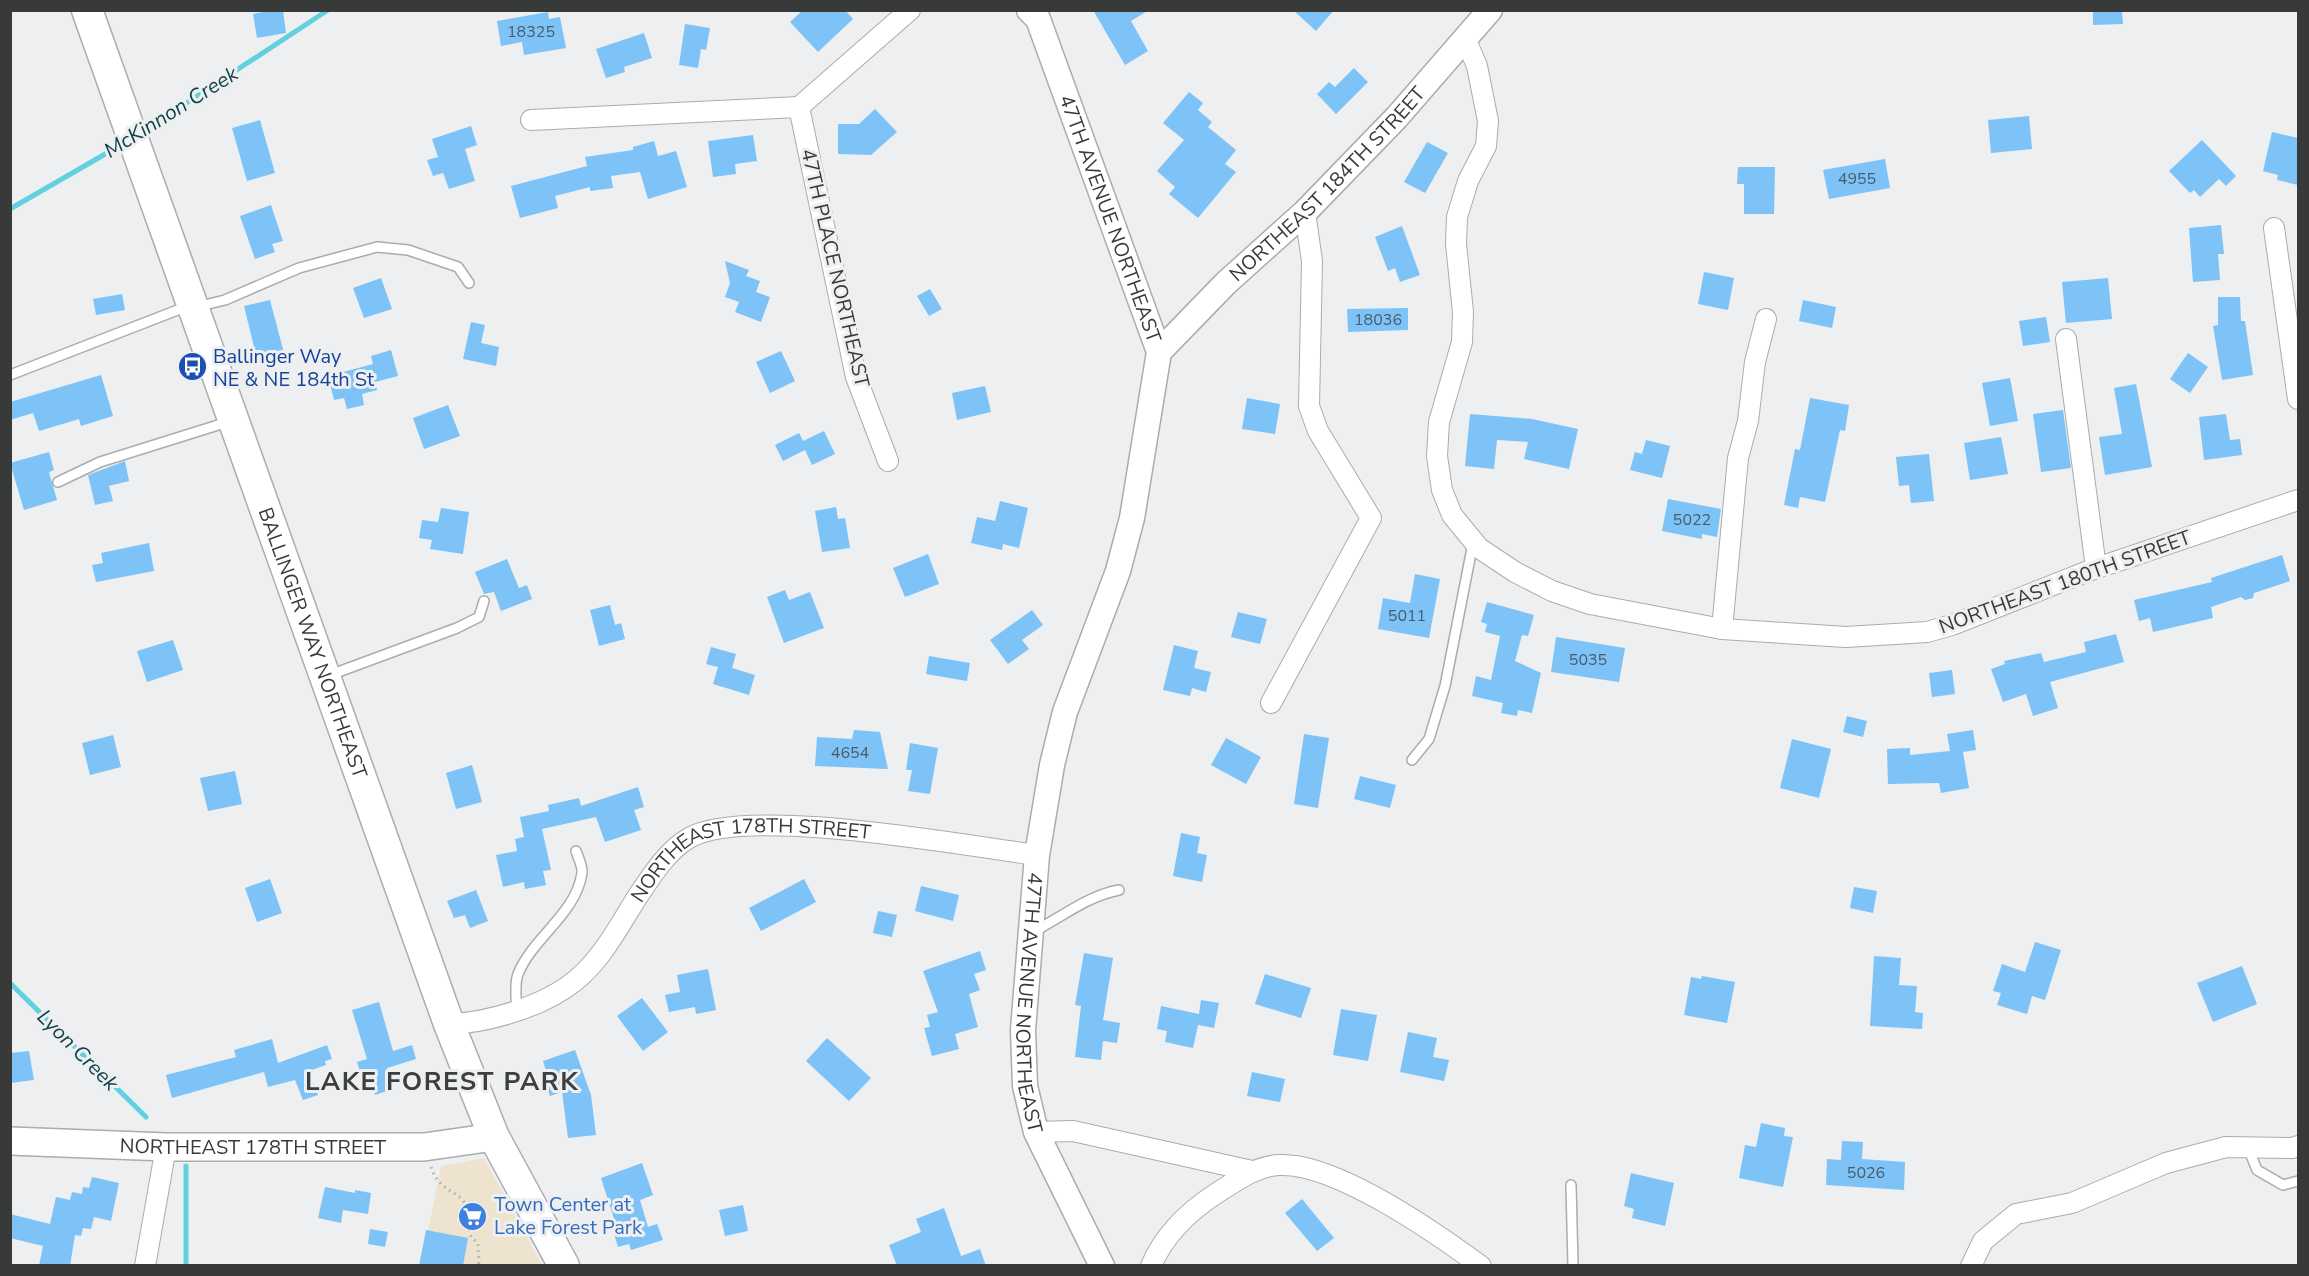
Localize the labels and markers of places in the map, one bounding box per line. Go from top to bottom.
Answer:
place label: Ballinger Way NE & NE 184th St [213,343,375,393]
bus stop icon: Ballinger Way NE & NE 184th St [176,351,208,383]
place label: Town Center at Lake Forest Park [494,1191,643,1241]
supermarket icon: Town Center at Lake Forest Park [457,1200,489,1232]

